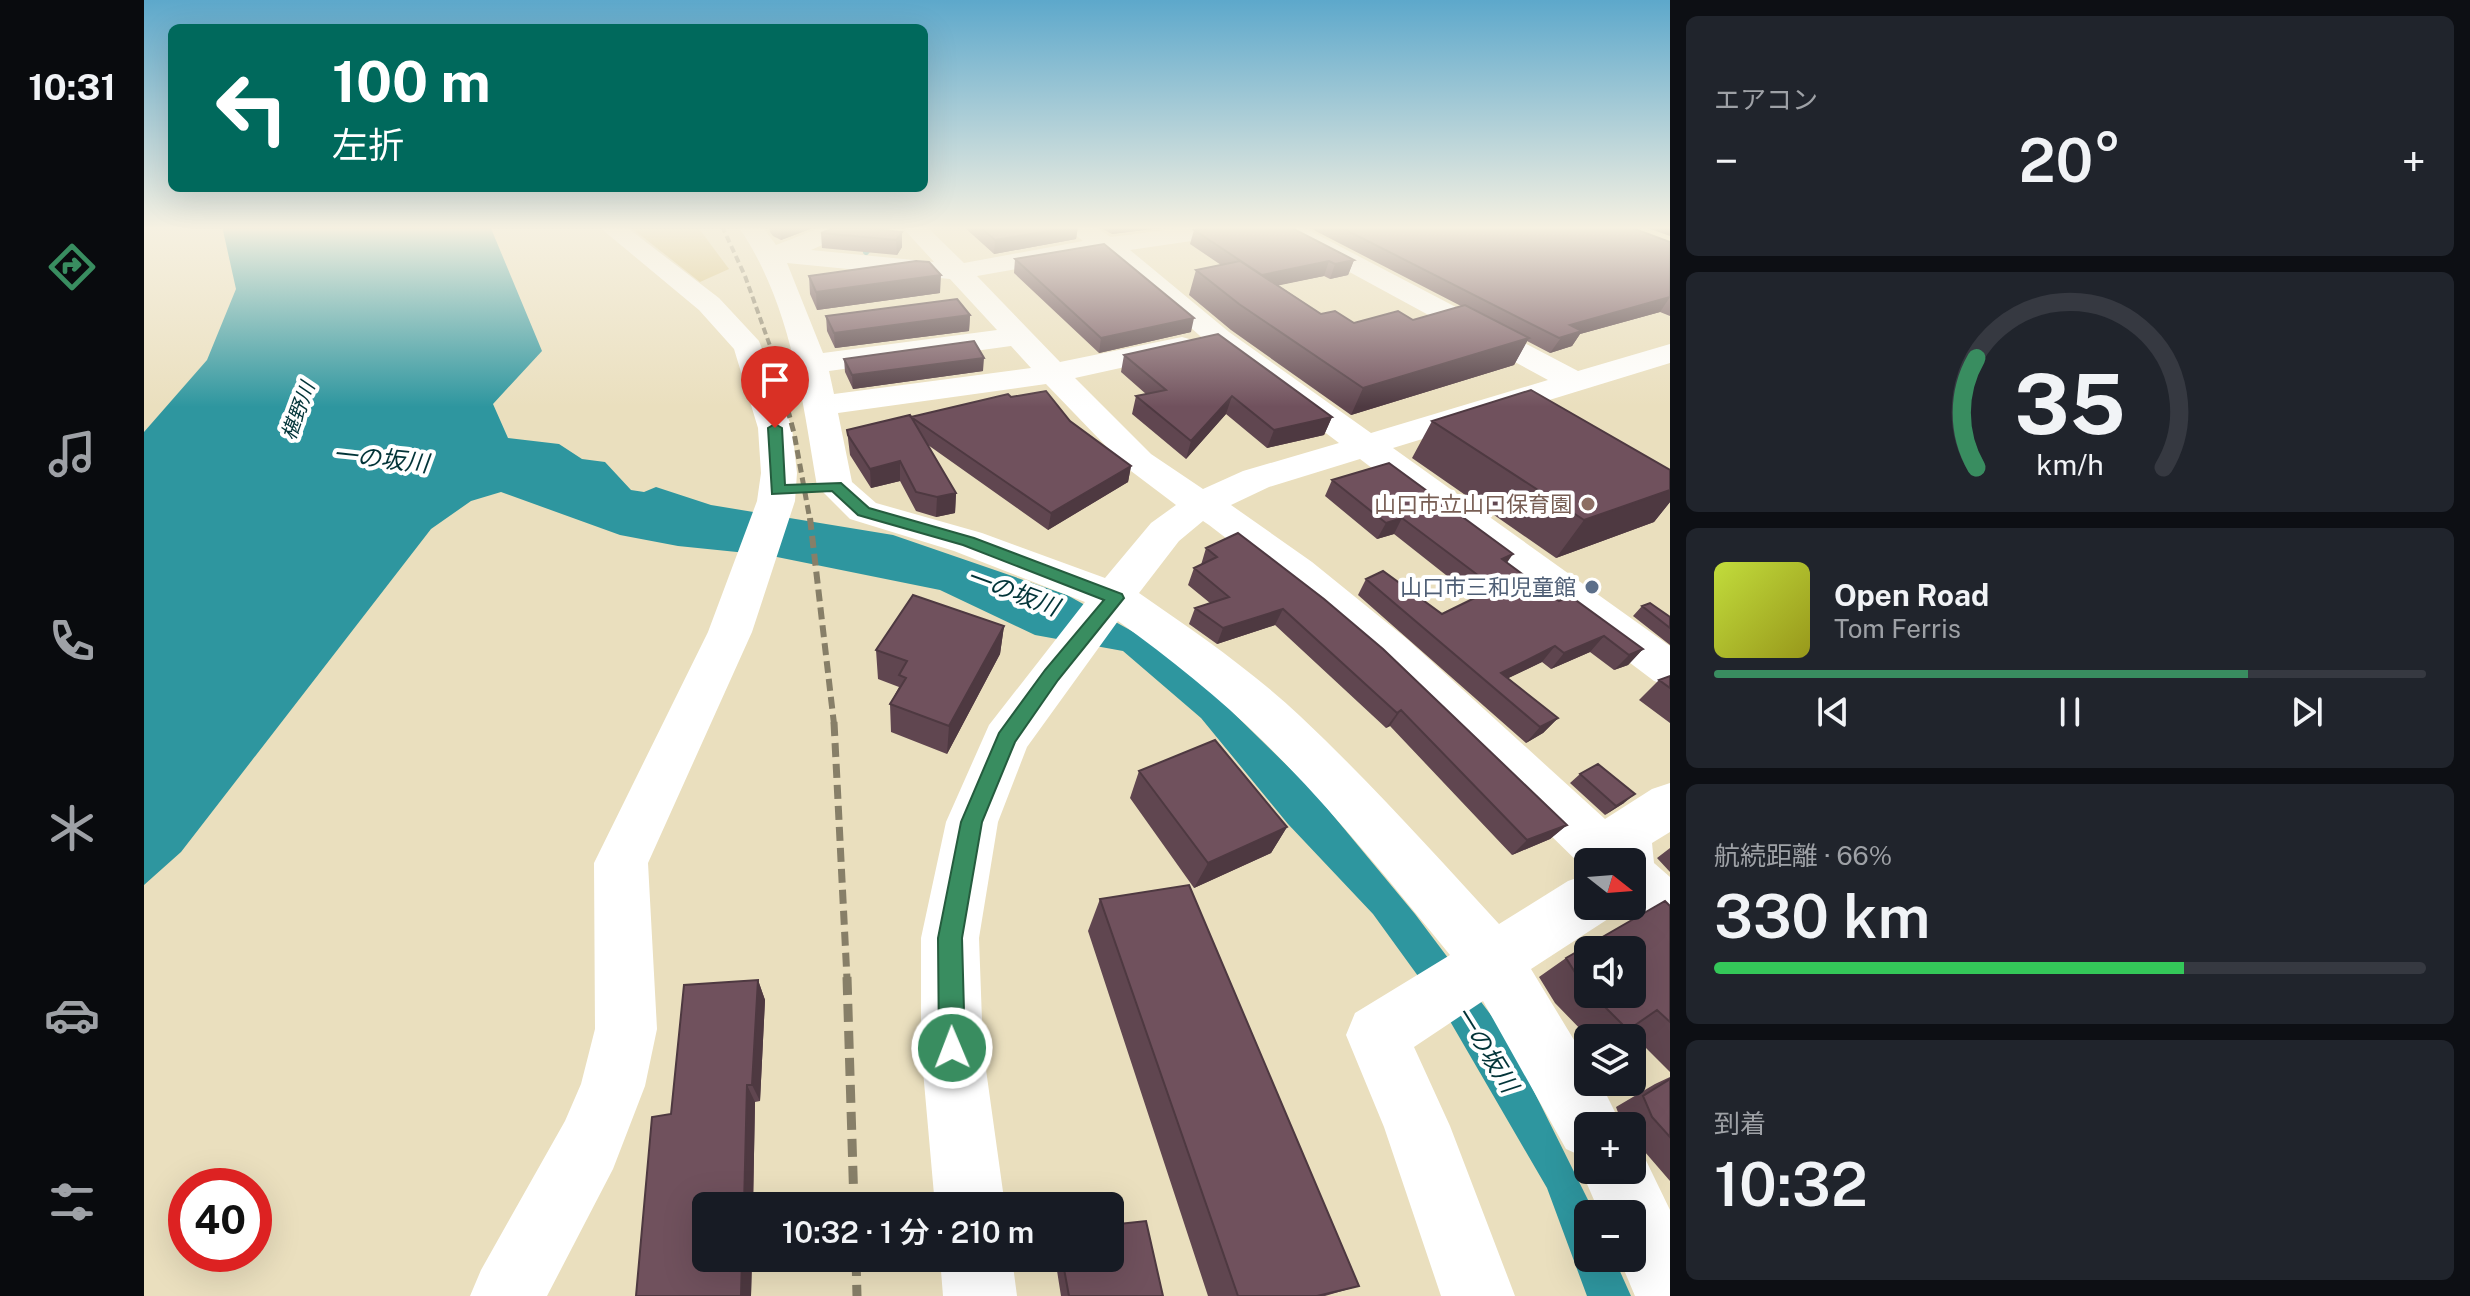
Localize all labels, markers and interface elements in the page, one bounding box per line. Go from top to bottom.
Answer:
text: 100 m [332,49,491,115]
icon: left [200,56,304,160]
text: 10:31 [28,66,116,108]
text: エアコン [1714,84,1818,115]
text: 左折 [332,124,404,166]
text: 20° [2019,125,2121,196]
text: − [1714,135,1738,187]
text: + [2402,135,2426,187]
icon: directions [44,239,100,295]
pin [741,346,809,428]
text: 35 [2014,355,2126,453]
icon: arrive [753,358,797,402]
water label: 椹野川 [276,377,320,443]
icon: music [44,426,100,482]
water label: 一の坂川 [332,439,433,477]
text: km/h [2036,448,2104,481]
place label: 山口市立山口保育園 [1374,491,1572,517]
marker: 山口市立山口保育園 [1579,495,1597,513]
water label: 一の坂川 [963,561,1066,622]
place label: 山口市三和児童館 [1400,574,1576,600]
text: Open Road [1834,577,1989,613]
marker: 山口市三和児童館 [1583,578,1601,596]
icon: phone [44,613,100,669]
text: Tom Ferris [1834,613,1961,644]
icon: previous [1811,690,1855,734]
icon: pause [2048,690,2092,734]
icon: next [2285,690,2329,734]
icon: climate [44,800,100,856]
text: 航続距離 · 66% [1714,840,1892,871]
north arrow [1574,848,1646,920]
map controls [1574,848,1646,1272]
text: 330 km [1714,881,1930,952]
button: sound [1574,936,1646,1008]
icon: car [44,987,100,1043]
water label: 一の坂川 [1450,1001,1526,1100]
position arrow [910,1006,994,1090]
button: layers [1574,1024,1646,1096]
text: 到着 [1714,1108,1766,1139]
button: + [1574,1112,1646,1184]
text: 10:32 [1714,1149,1868,1220]
speed limit sign: 40 [168,1168,272,1272]
icon: filters [44,1174,100,1230]
button: − [1574,1200,1646,1272]
text: 10:32 · 1 分 · 210 m [782,1214,1034,1250]

